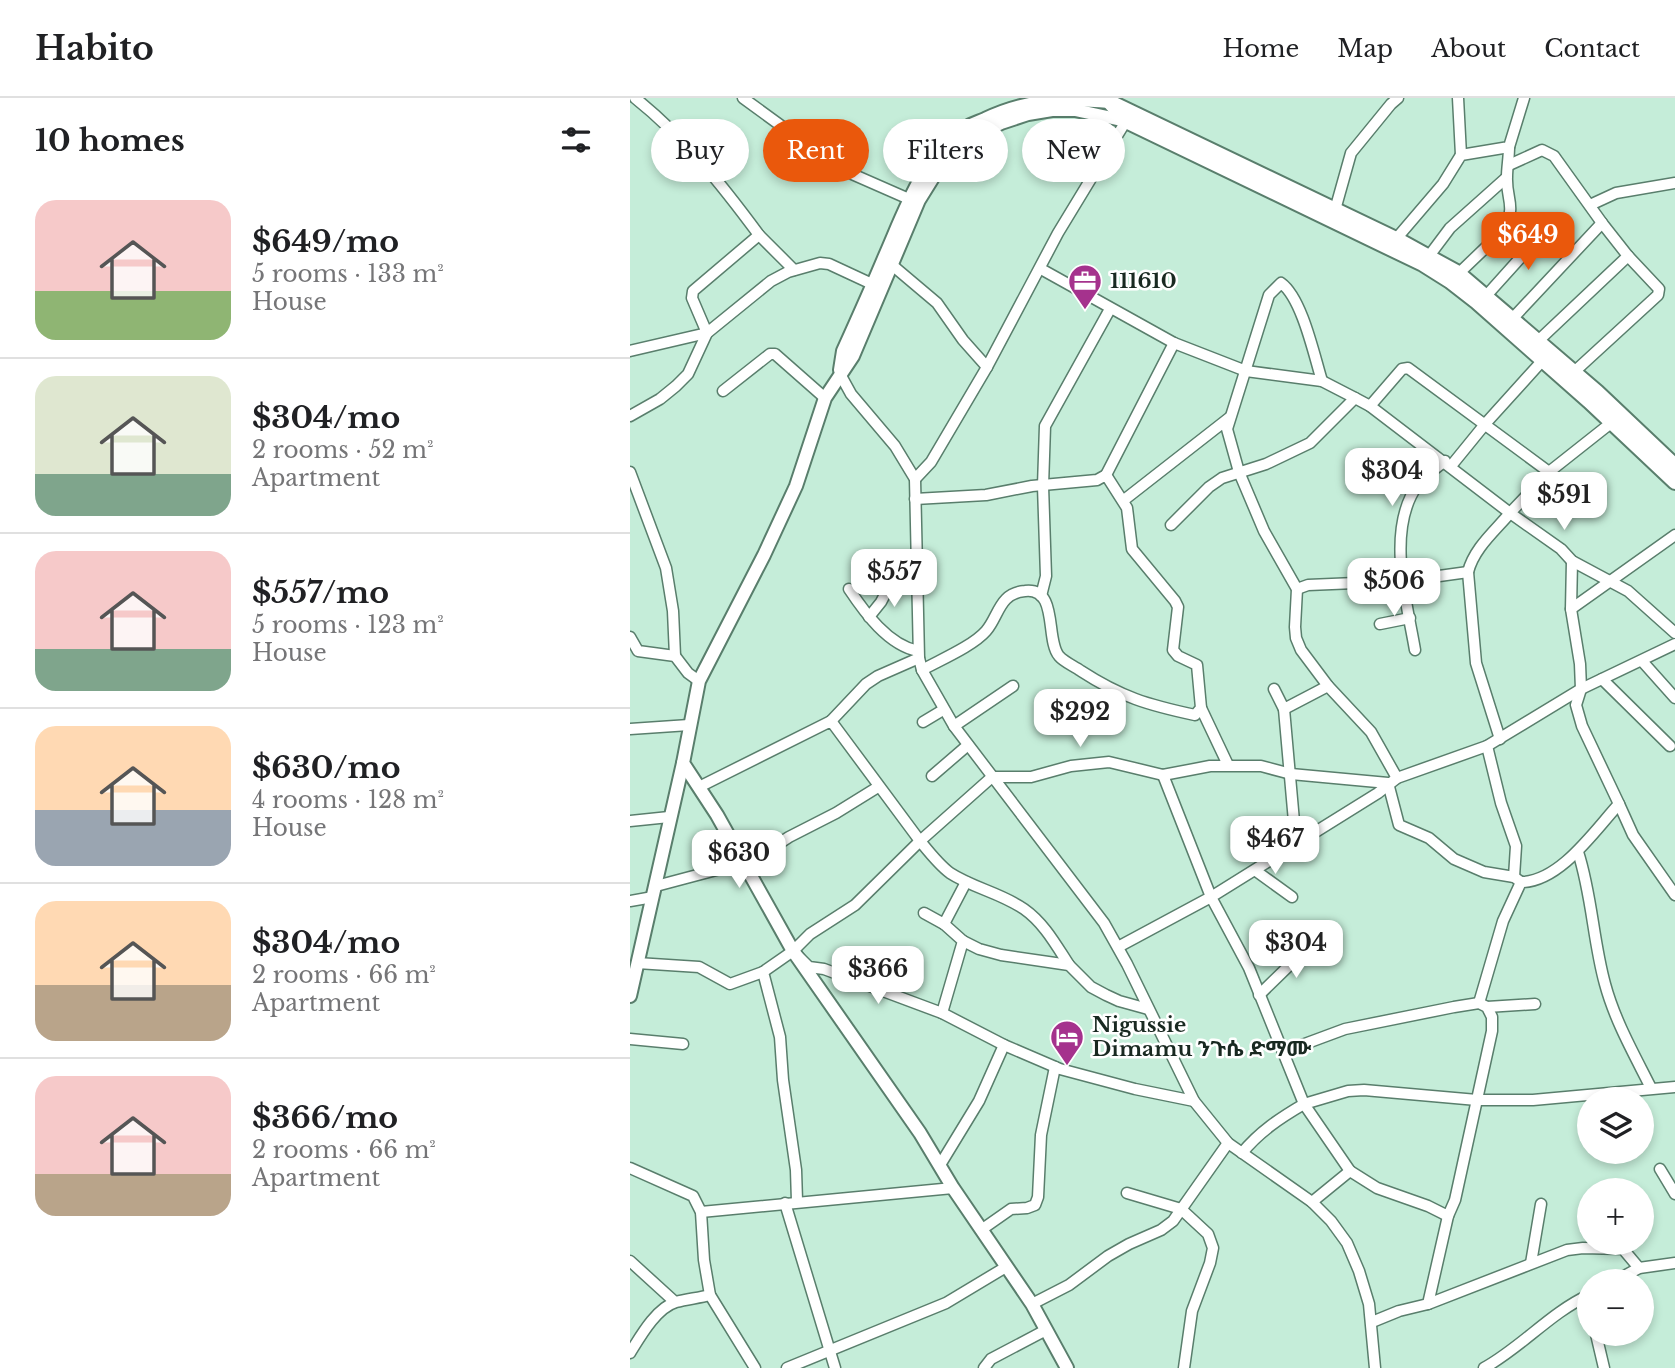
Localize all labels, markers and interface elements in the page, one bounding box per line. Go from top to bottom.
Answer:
text: Habito [35,28,154,69]
text: Home [1223,34,1299,63]
text: Map [1337,34,1393,63]
text: About [1431,34,1506,63]
text: Contact [1544,34,1640,63]
chip: Buy [651,119,749,182]
chip: Rent [763,119,869,182]
chip: Filters [883,119,1008,182]
chip: New [1022,119,1125,182]
icon: filters [557,121,595,159]
text: 10 homes [35,122,185,159]
pin: $649 [1487,212,1569,272]
text: $649 [1497,221,1559,249]
text: $649/mo [252,223,399,260]
icon: home [91,228,175,312]
text: 5 rooms · 133 m² [252,260,444,288]
office icon: 111610 [1066,262,1104,311]
place label: 111610 [1110,268,1177,294]
text: House [252,288,327,316]
text: $304/mo [252,399,400,436]
icon: home [91,404,175,488]
text: 2 rooms · 52 m² [252,436,434,464]
pin: $304 [1351,448,1433,508]
text: $304 [1361,457,1423,485]
text: Apartment [252,464,380,492]
pin: $591 [1523,472,1605,532]
text: $591 [1537,481,1591,509]
pin: $557 [853,550,935,609]
text: $557 [867,558,921,586]
pin: $506 [1353,559,1435,618]
text: $506 [1363,567,1425,595]
text: $557/mo [252,574,389,611]
icon: home [91,579,175,663]
text: 5 rooms · 123 m² [252,611,444,639]
text: House [252,639,327,667]
pin: $292 [1039,690,1121,749]
text: $292 [1050,698,1110,726]
text: $630/mo [252,749,401,786]
icon: home [91,754,175,838]
text: 4 rooms · 128 m² [252,786,444,814]
text: House [252,814,327,842]
pin: $467 [1234,816,1316,876]
text: $467 [1246,825,1304,853]
pin: $630 [698,830,780,890]
text: $630 [708,839,770,867]
pin: $304 [1255,920,1337,980]
text: $304/mo [252,924,400,961]
icon: home [91,929,175,1013]
text: $304 [1265,929,1327,957]
pin: $366 [837,946,919,1006]
text: $366 [848,955,908,983]
text: 2 rooms · 66 m² [252,961,436,989]
text: Apartment [252,989,380,1017]
place label: Nigussie Dimamu ንጉሴ ድማሙ [1092,1012,1311,1062]
hotel icon: Nigussie Dimamu ንጉሴ ድማሙ [1048,1018,1086,1067]
map controls [1577,1087,1654,1346]
button: layers [1577,1087,1654,1164]
text: $366/mo [252,1099,398,1136]
icon: home [91,1104,175,1188]
text: 2 rooms · 66 m² [252,1136,436,1164]
text: Apartment [252,1164,380,1192]
button: + [1577,1178,1654,1255]
button: − [1577,1269,1654,1346]

